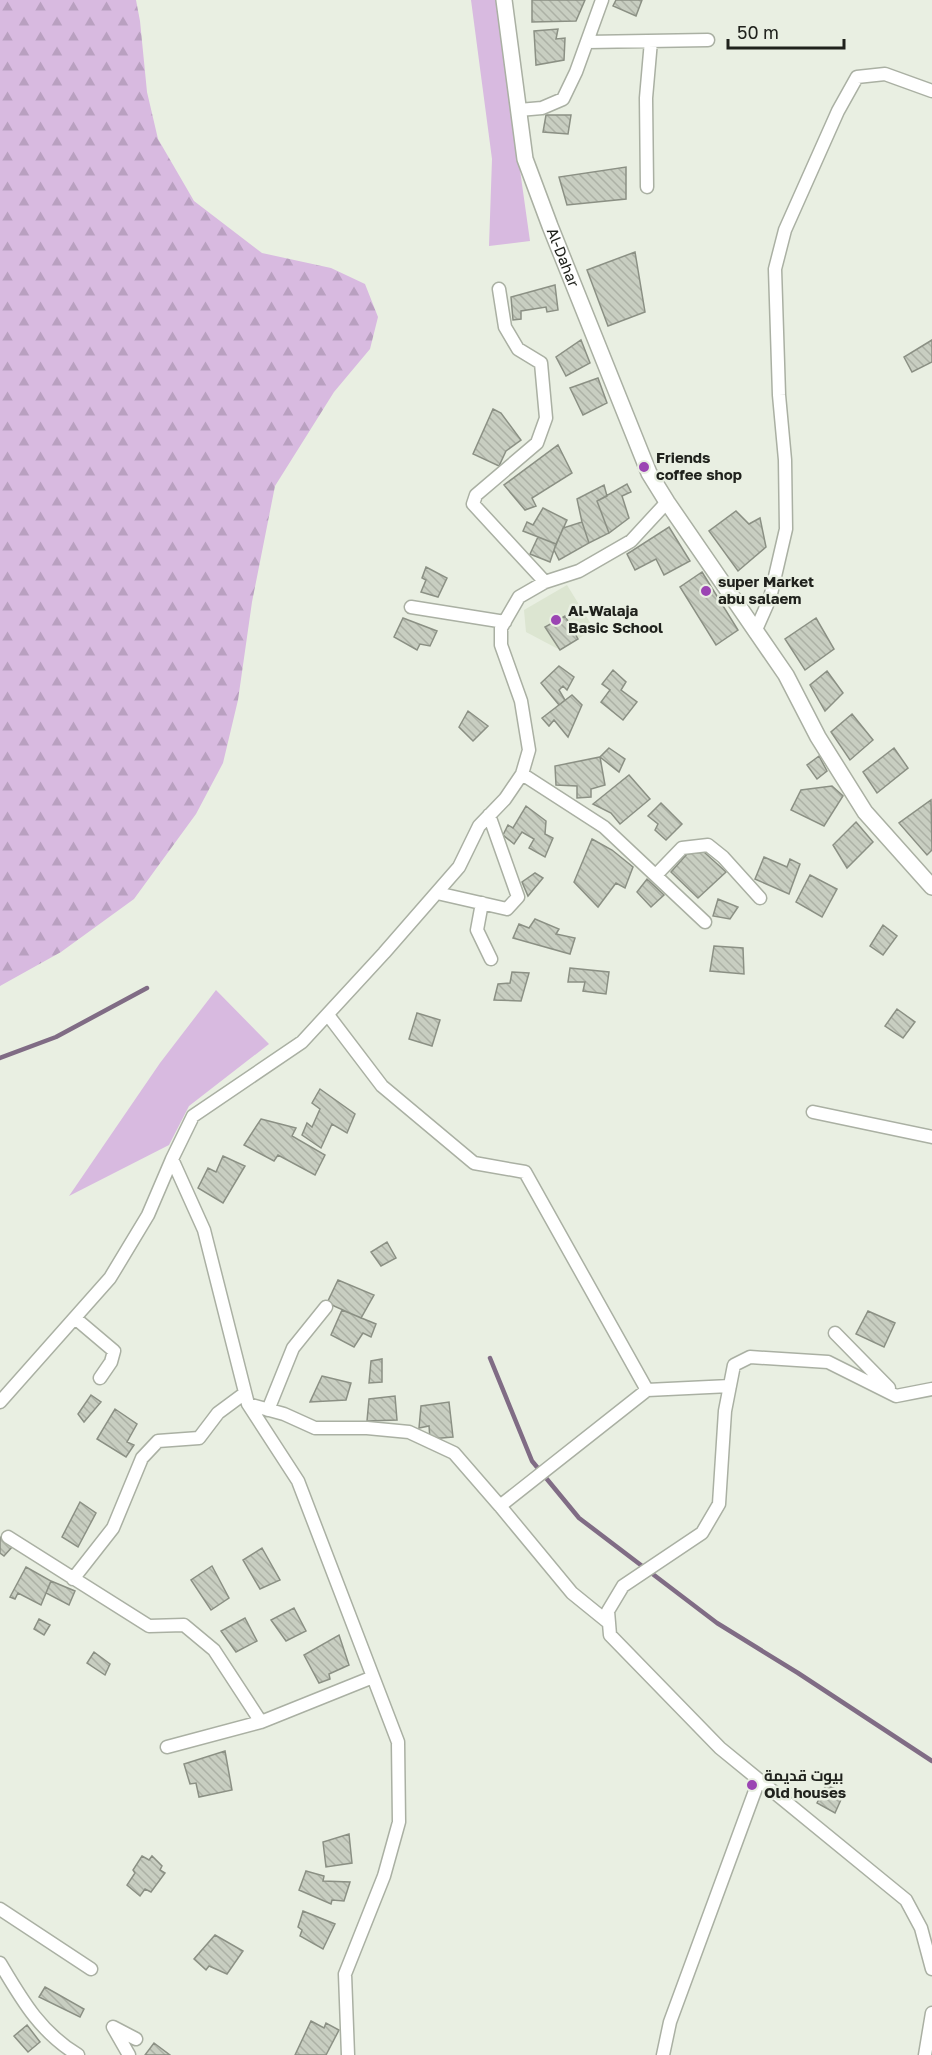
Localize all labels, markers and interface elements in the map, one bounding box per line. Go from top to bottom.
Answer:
scale bar [728,12,844,50]
text: 50 m [737,21,779,43]
street label: Al-Dahar [544,225,584,290]
place label: Friends coffee shop [656,448,742,483]
marker: Friends coffee shop [637,460,651,474]
place label: super Market abu salaem [718,572,814,607]
marker: super Market abu salaem [699,584,713,598]
place label: Al-Walaja Basic School [568,601,663,636]
marker: Al-Walaja Basic School [549,613,563,627]
place label: بيوت قديمة Old houses [764,1766,846,1801]
marker: بيوت قديمة Old houses [745,1778,759,1792]

